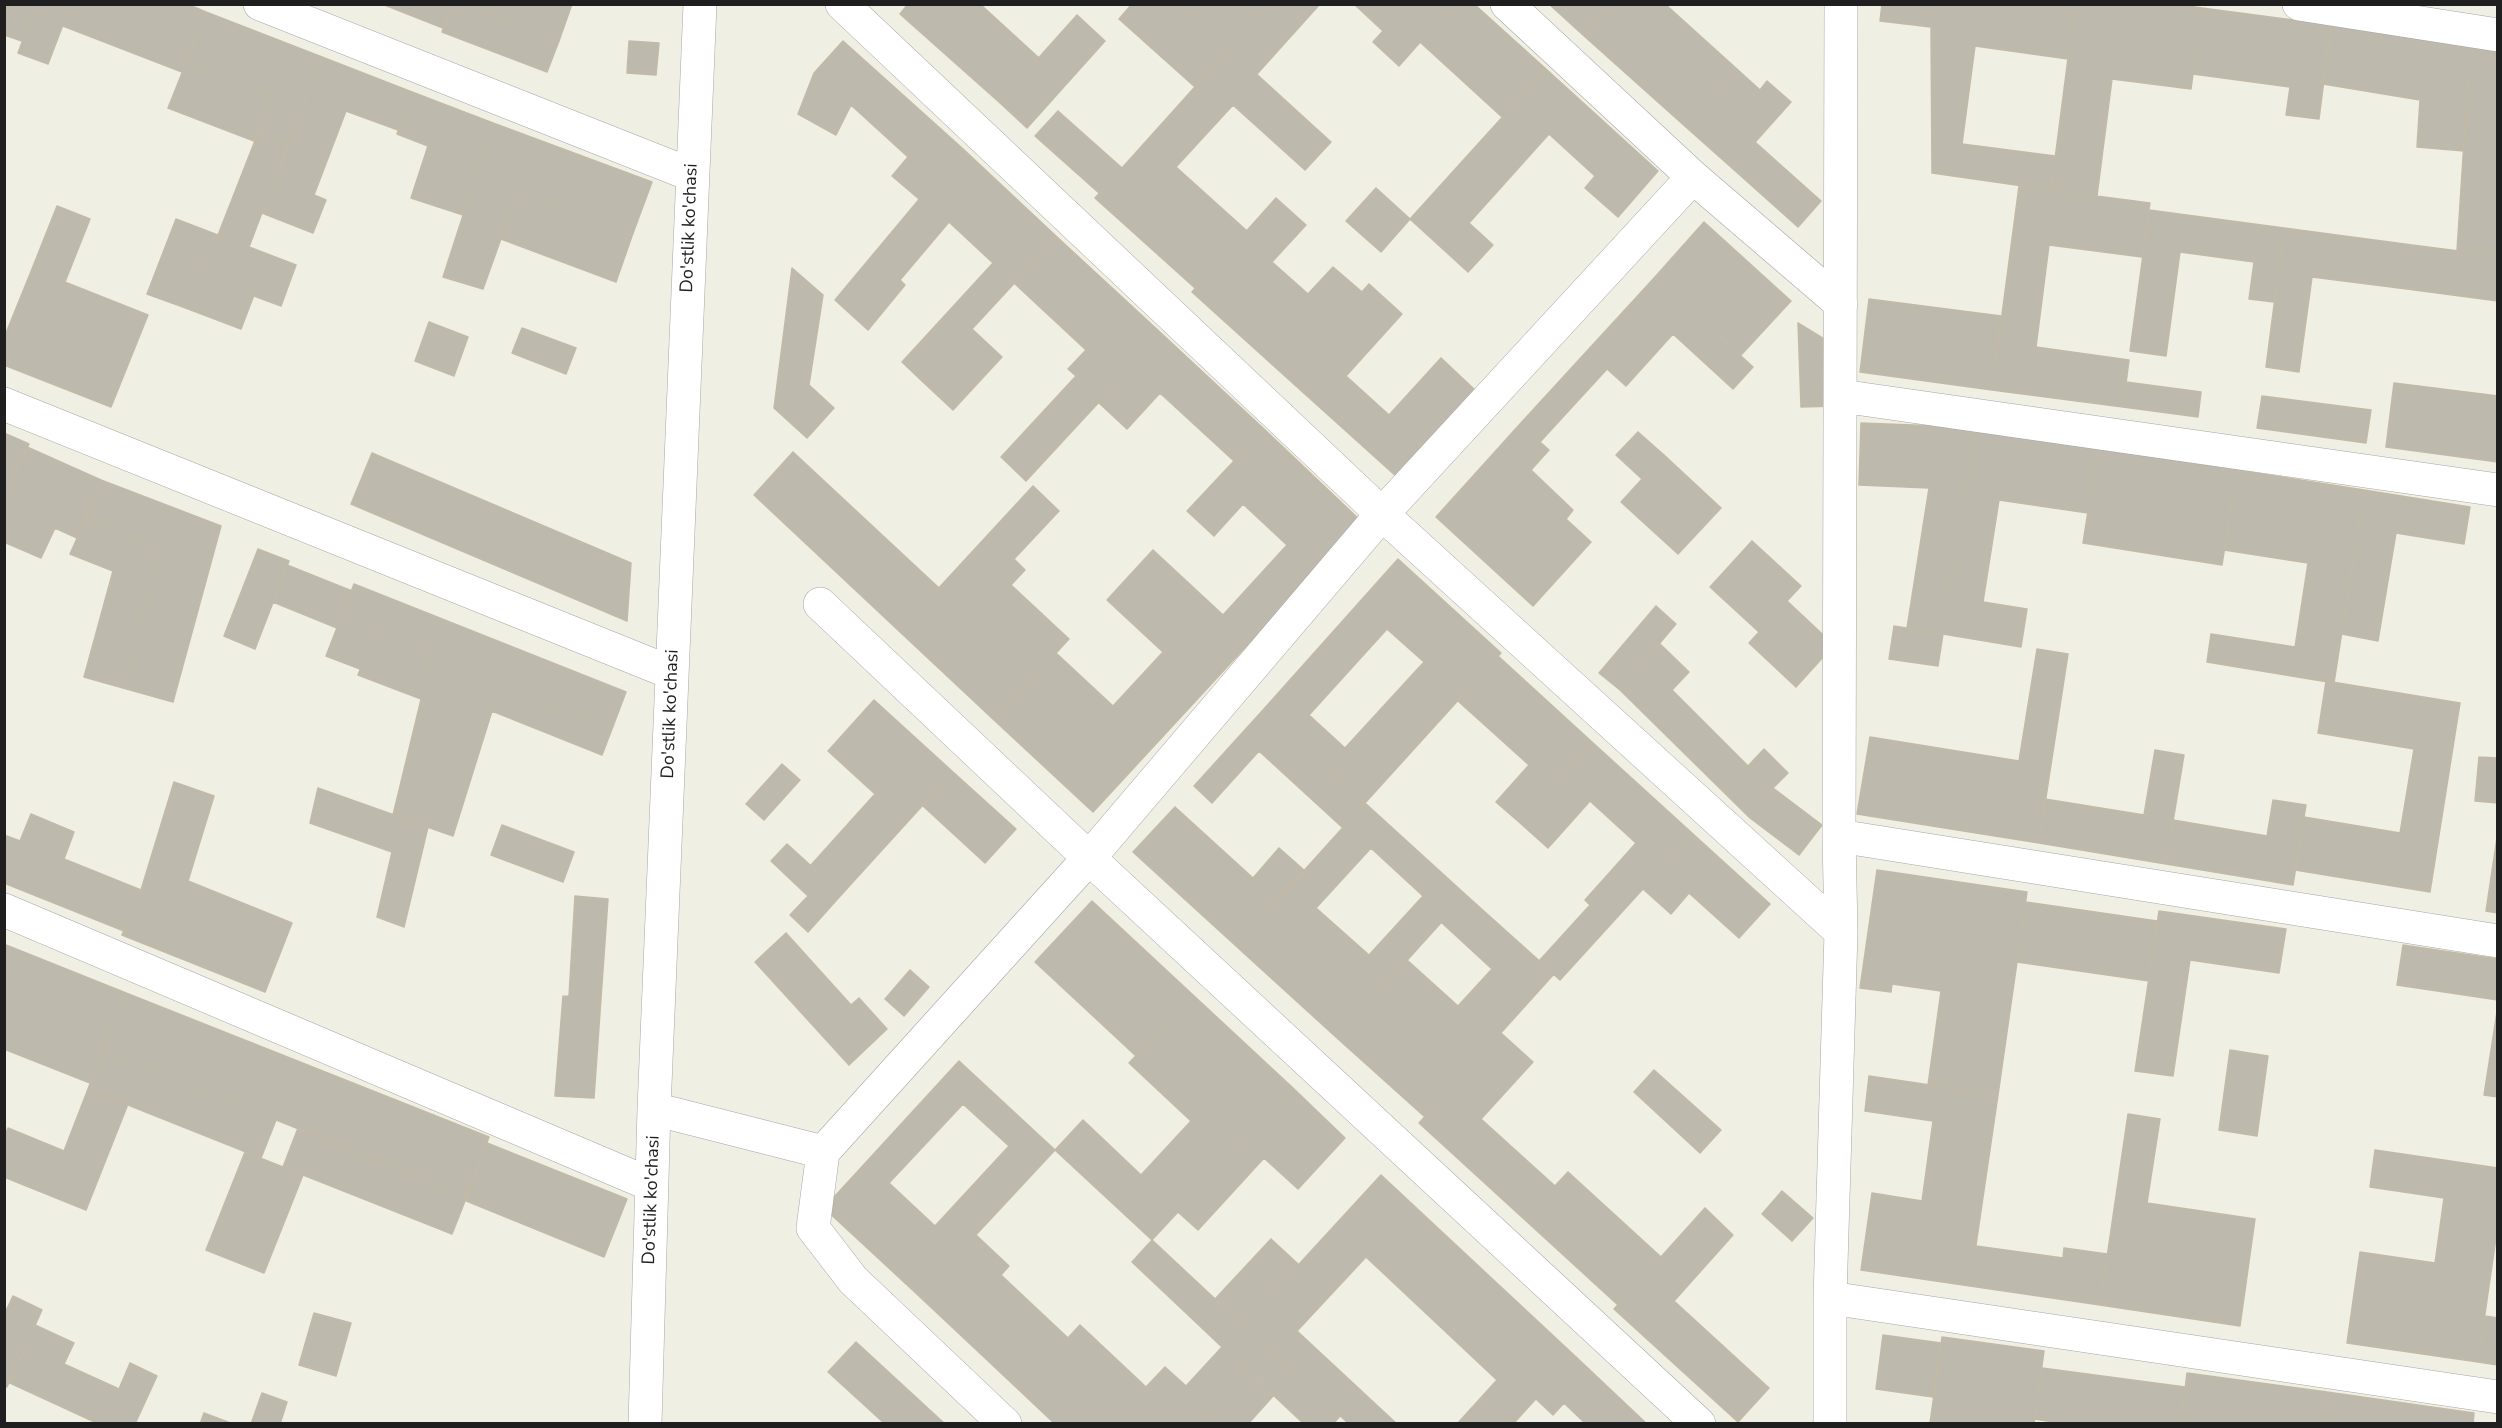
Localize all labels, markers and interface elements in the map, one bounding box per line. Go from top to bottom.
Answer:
street label: Do'stlik ko'chasi [677,163,703,293]
street label: Do'stlik ko'chasi [658,649,684,779]
street label: Do'stlik ko'chasi [639,1135,665,1265]

